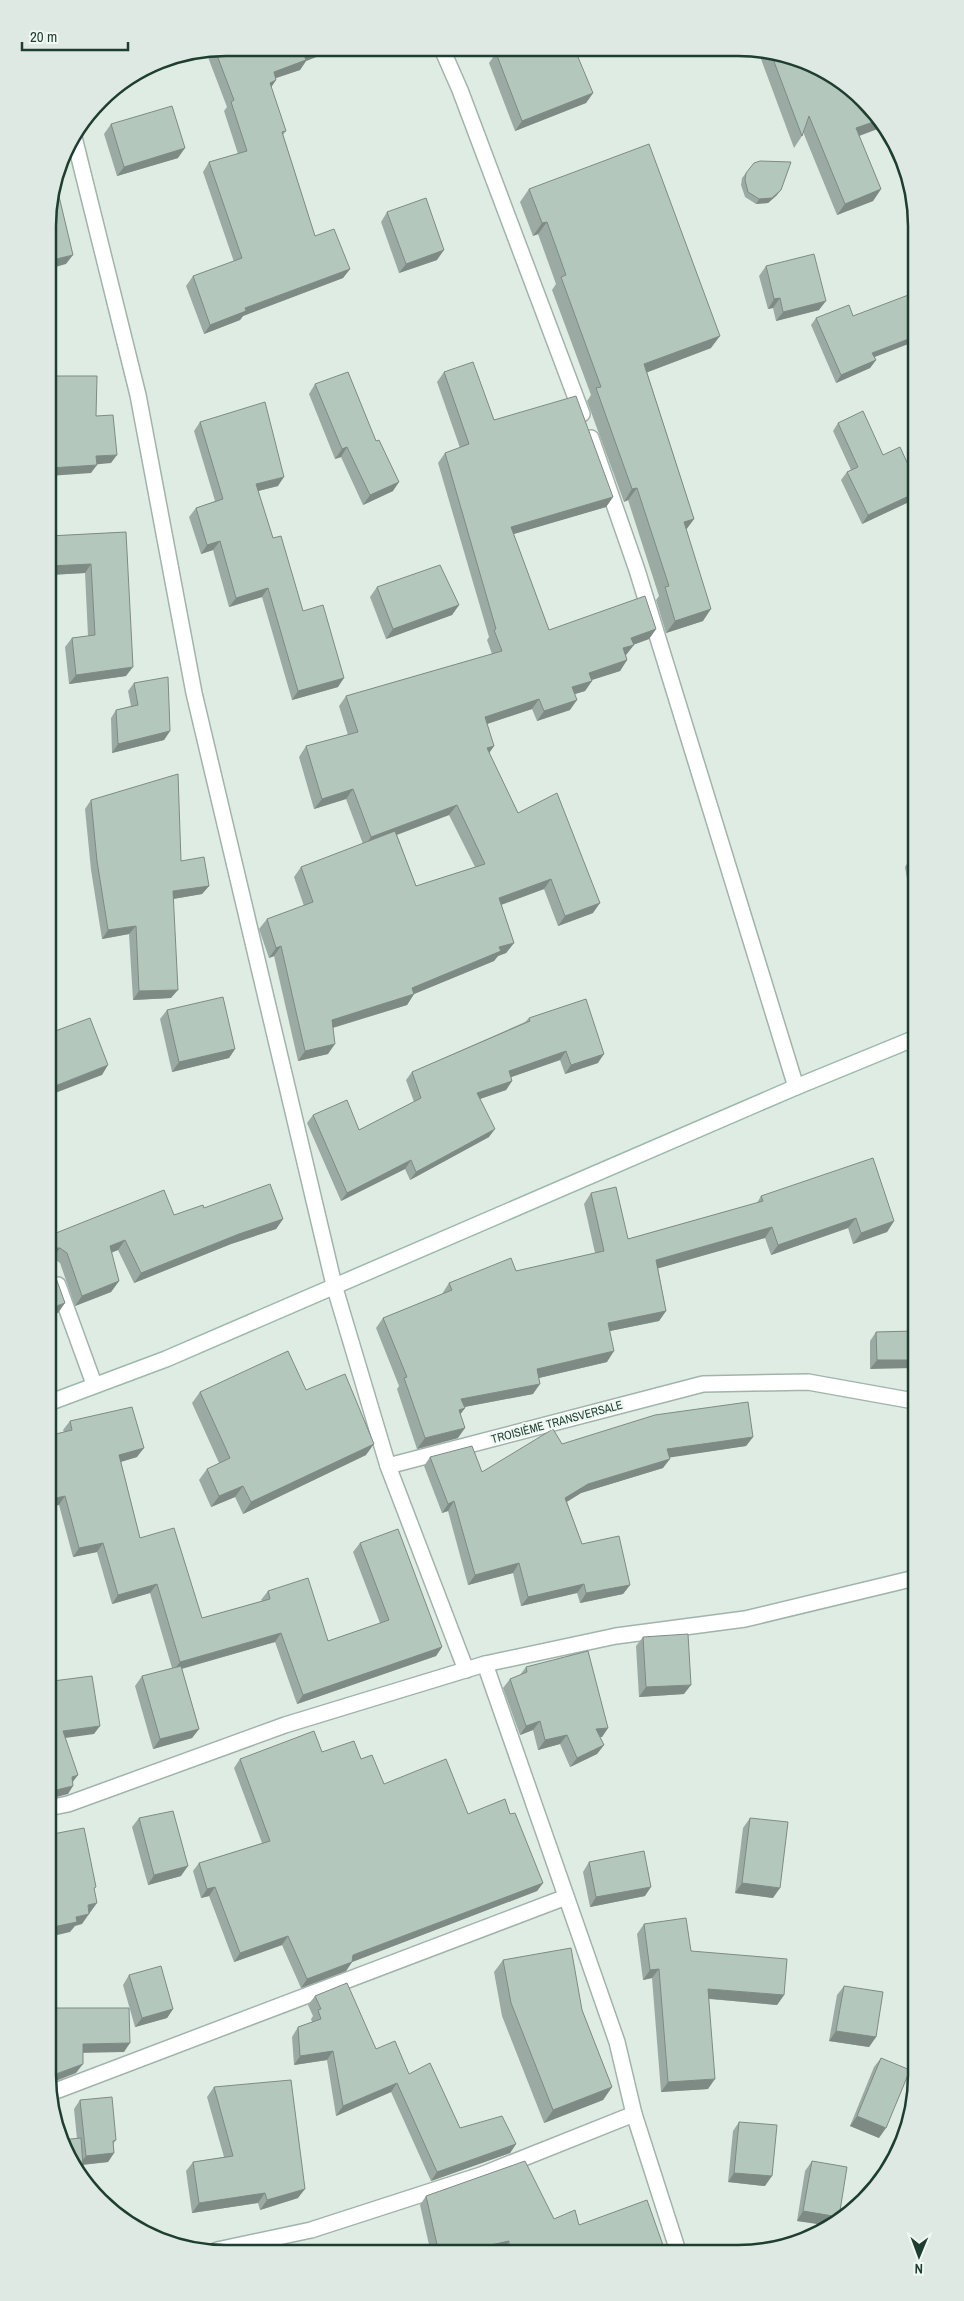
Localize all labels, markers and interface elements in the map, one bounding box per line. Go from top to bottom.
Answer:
scale bar [22,20,129,52]
text: 20 m [30,26,57,47]
street label: TROISIÈME TRANSVERSALE [490,1397,624,1447]
north arrow [894,2231,944,2281]
text: N [914,2260,923,2278]

